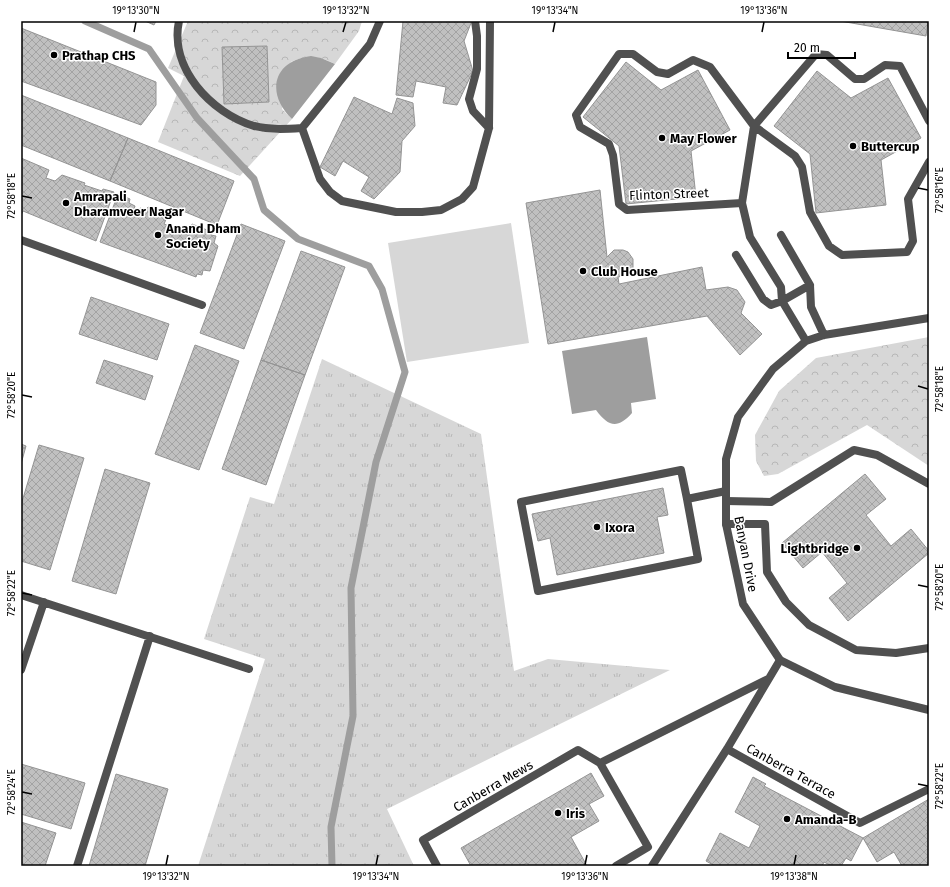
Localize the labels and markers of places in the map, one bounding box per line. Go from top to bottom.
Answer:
place label: Prathap CHS [62,48,136,63]
marker: Prathap CHS [49,50,59,60]
place label: May Flower [670,131,737,146]
marker: May Flower [657,133,667,143]
place label: Buttercup [861,139,920,154]
marker: Buttercup [848,141,858,151]
place label: Amrapali Dharamveer Nagar [73,189,185,219]
marker: Amrapali Dharamveer Nagar [61,198,71,208]
place label: Anand Dham Society [165,221,241,251]
marker: Anand Dham Society [153,230,163,240]
place label: Club House [591,264,658,279]
marker: Club House [578,266,588,276]
place label: Ixora [605,520,635,535]
marker: Ixora [592,522,602,532]
place label: Lightbridge [780,541,849,556]
marker: Lightbridge [852,543,862,553]
place label: Iris [566,806,586,821]
marker: Iris [553,808,563,818]
place label: Amanda-B [794,812,856,827]
marker: Amanda-B [782,814,792,824]

